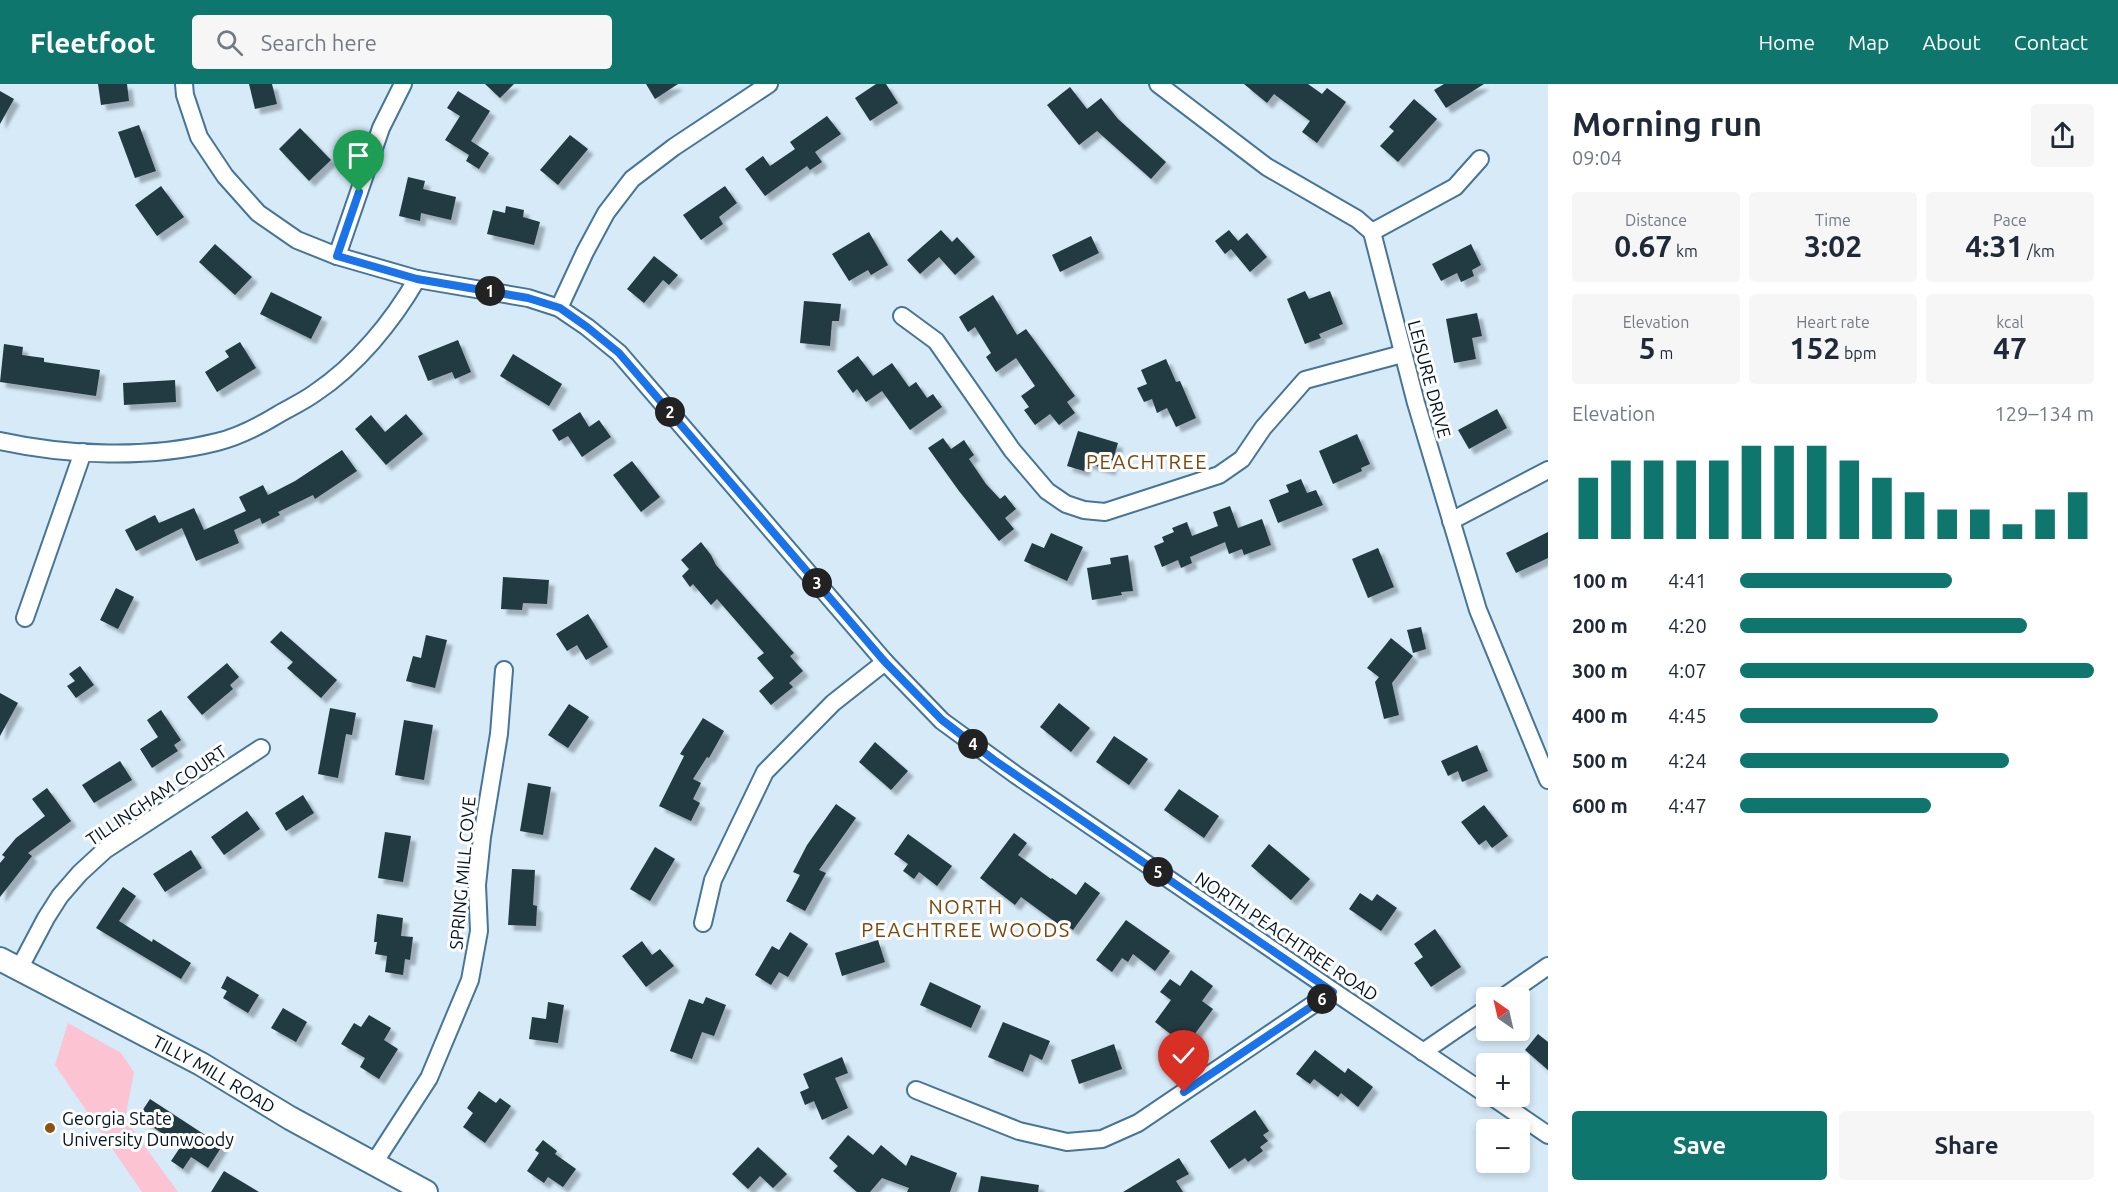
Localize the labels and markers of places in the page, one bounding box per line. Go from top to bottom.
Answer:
pin [333,130,384,192]
pin: 1 [475,276,505,306]
pin: 2 [655,397,685,427]
pin: 3 [802,568,832,598]
pin: 4 [958,729,988,759]
pin: 5 [1143,857,1173,887]
pin: 6 [1307,984,1337,1014]
pin [1158,1030,1209,1092]
place label: Georgia State University Dunwoody [62,1108,234,1149]
marker: Georgia State University Dunwoody [43,1121,57,1135]

